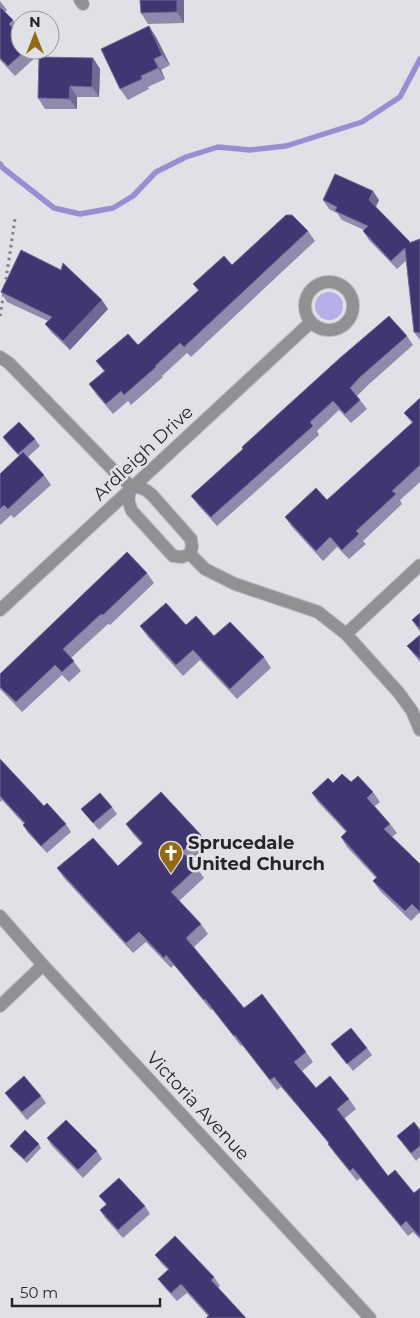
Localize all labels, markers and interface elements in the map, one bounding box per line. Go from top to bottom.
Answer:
north arrow [10,10,60,60]
text: N [29,13,41,31]
street label: Ardleigh Drive [88,401,198,505]
place label: Sprucedale United Church [188,832,325,875]
church icon: Sprucedale United Church [158,840,184,874]
street label: Victoria Avenue [142,1047,254,1165]
scale bar [12,1276,160,1308]
text: 50 m [20,1283,58,1302]

